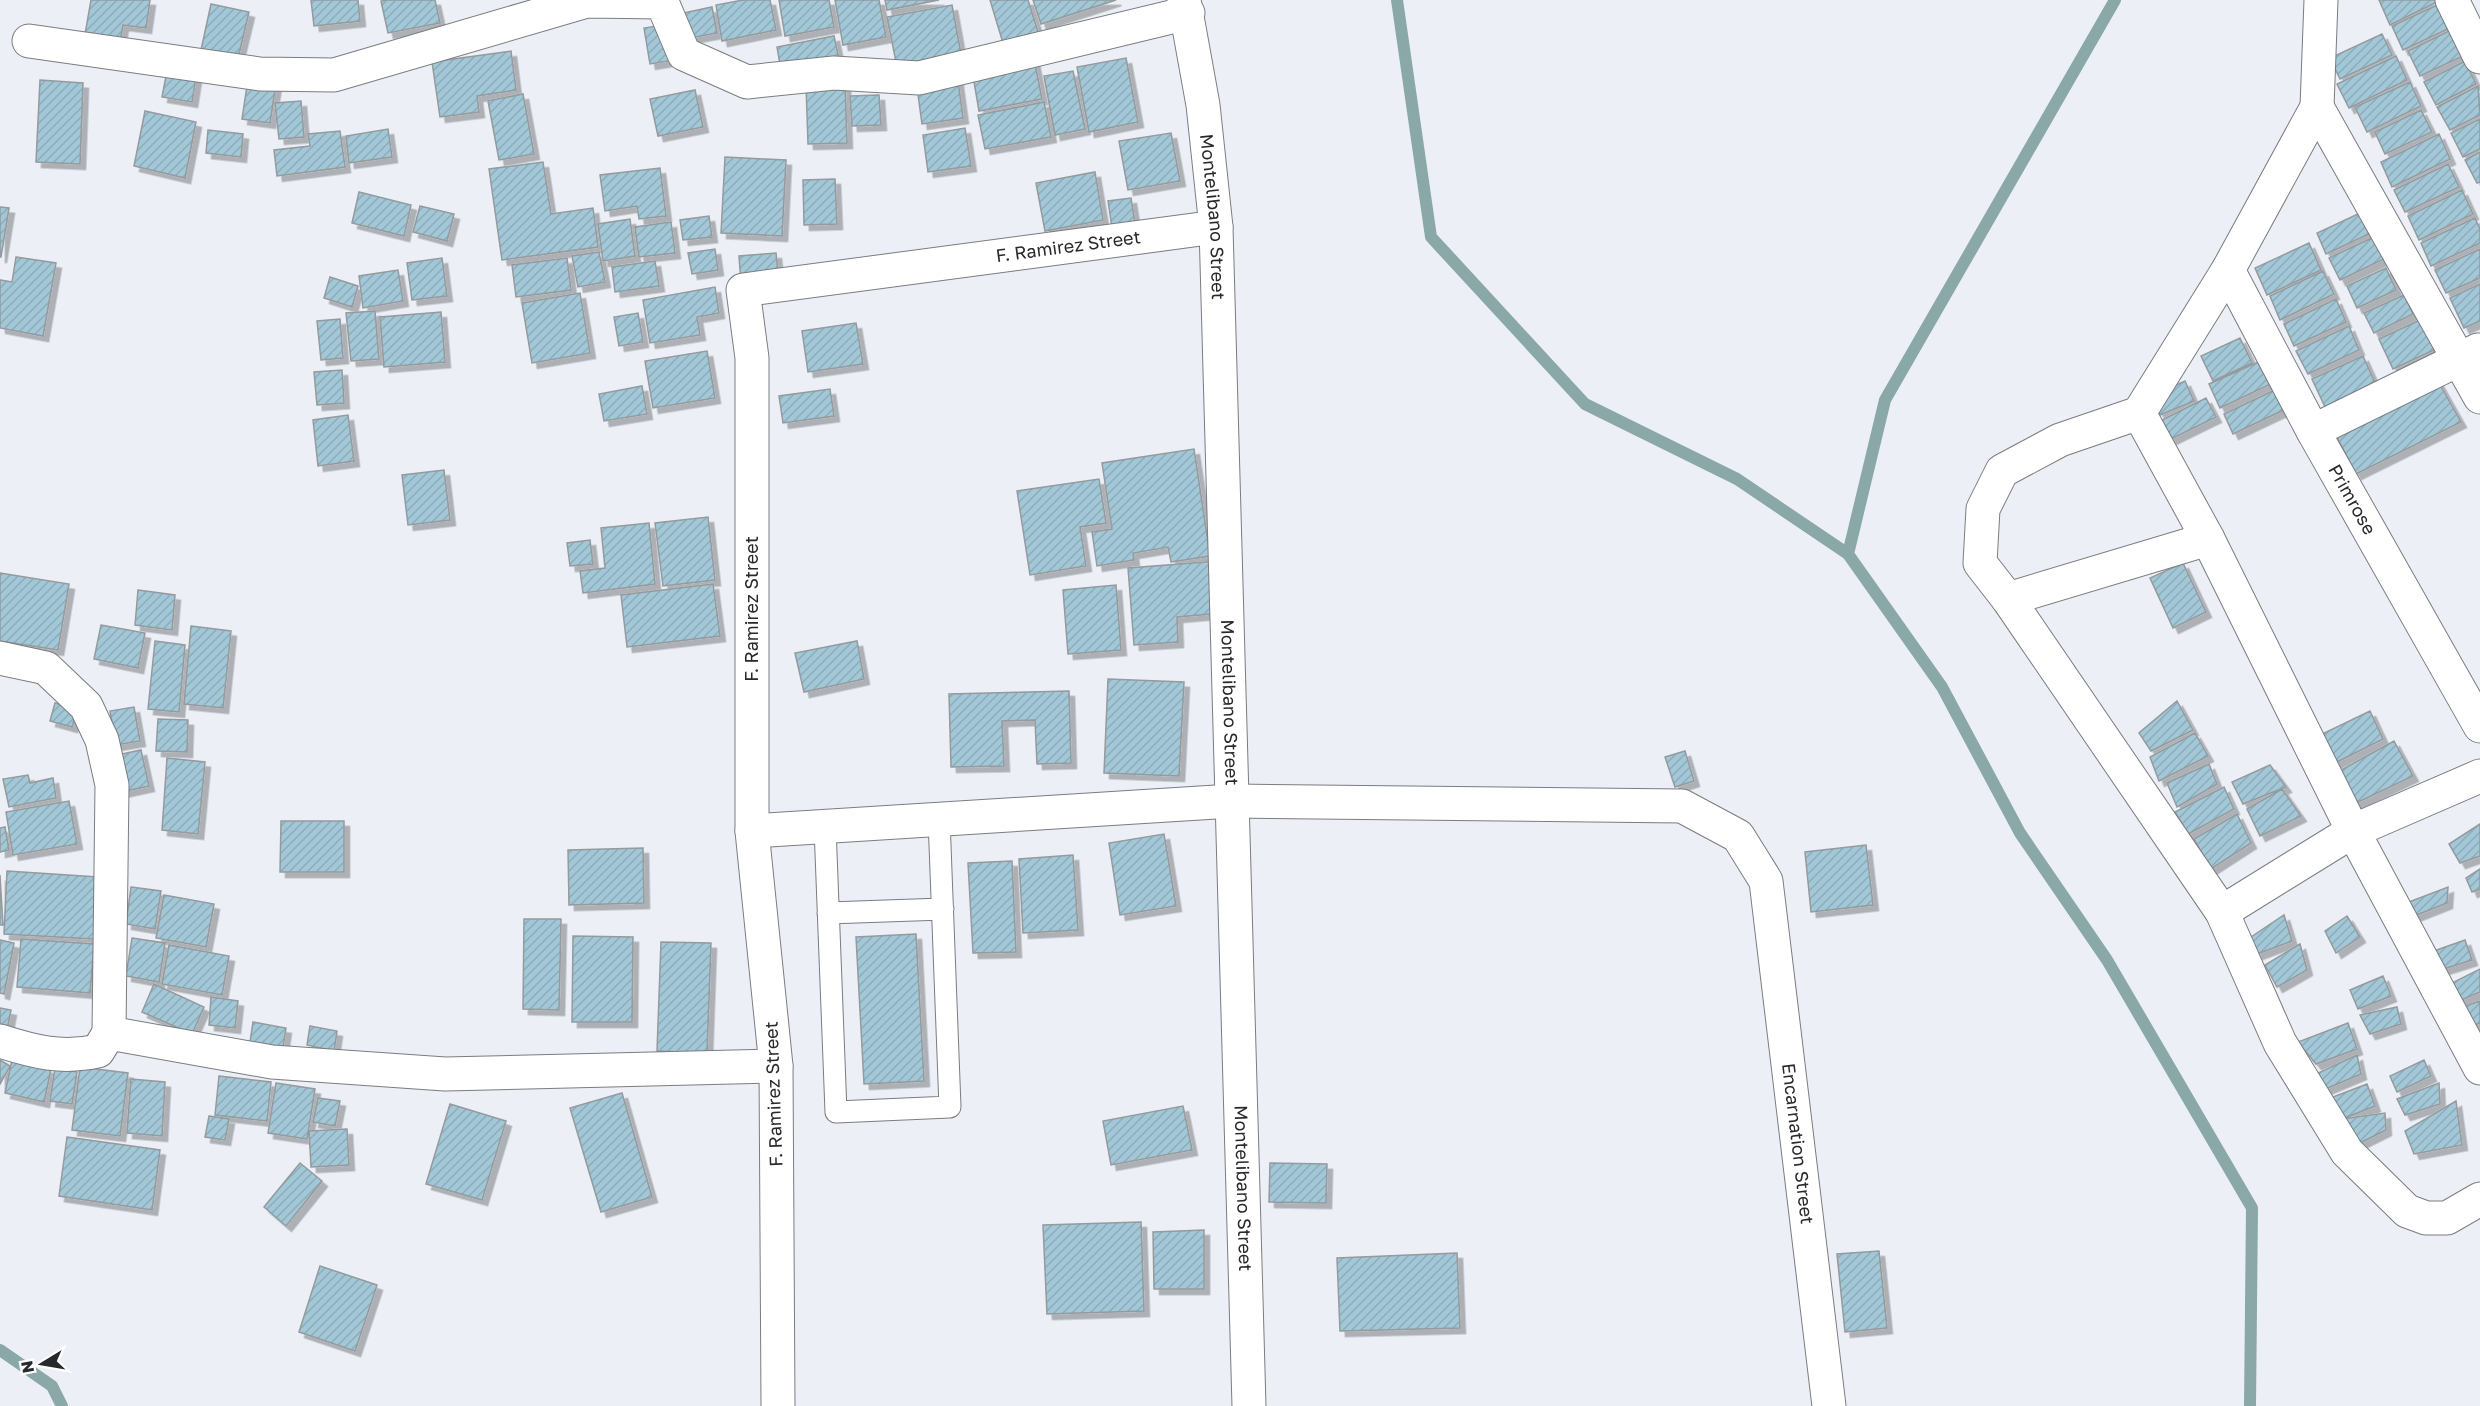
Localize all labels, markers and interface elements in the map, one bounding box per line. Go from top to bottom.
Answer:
street label: Montelibano Street [1196,133,1230,300]
street label: F. Ramirez Street [994,225,1142,266]
street label: Primrose [2324,460,2381,538]
street label: F. Ramirez Street [740,536,762,682]
street label: Montelibano Street [1217,619,1244,786]
street label: F. Ramirez Street [759,1021,787,1167]
street label: Encarnation Street [1778,1062,1819,1225]
street label: Montelibano Street [1231,1105,1257,1272]
north arrow [12,1334,72,1394]
text: N [16,1359,38,1375]

